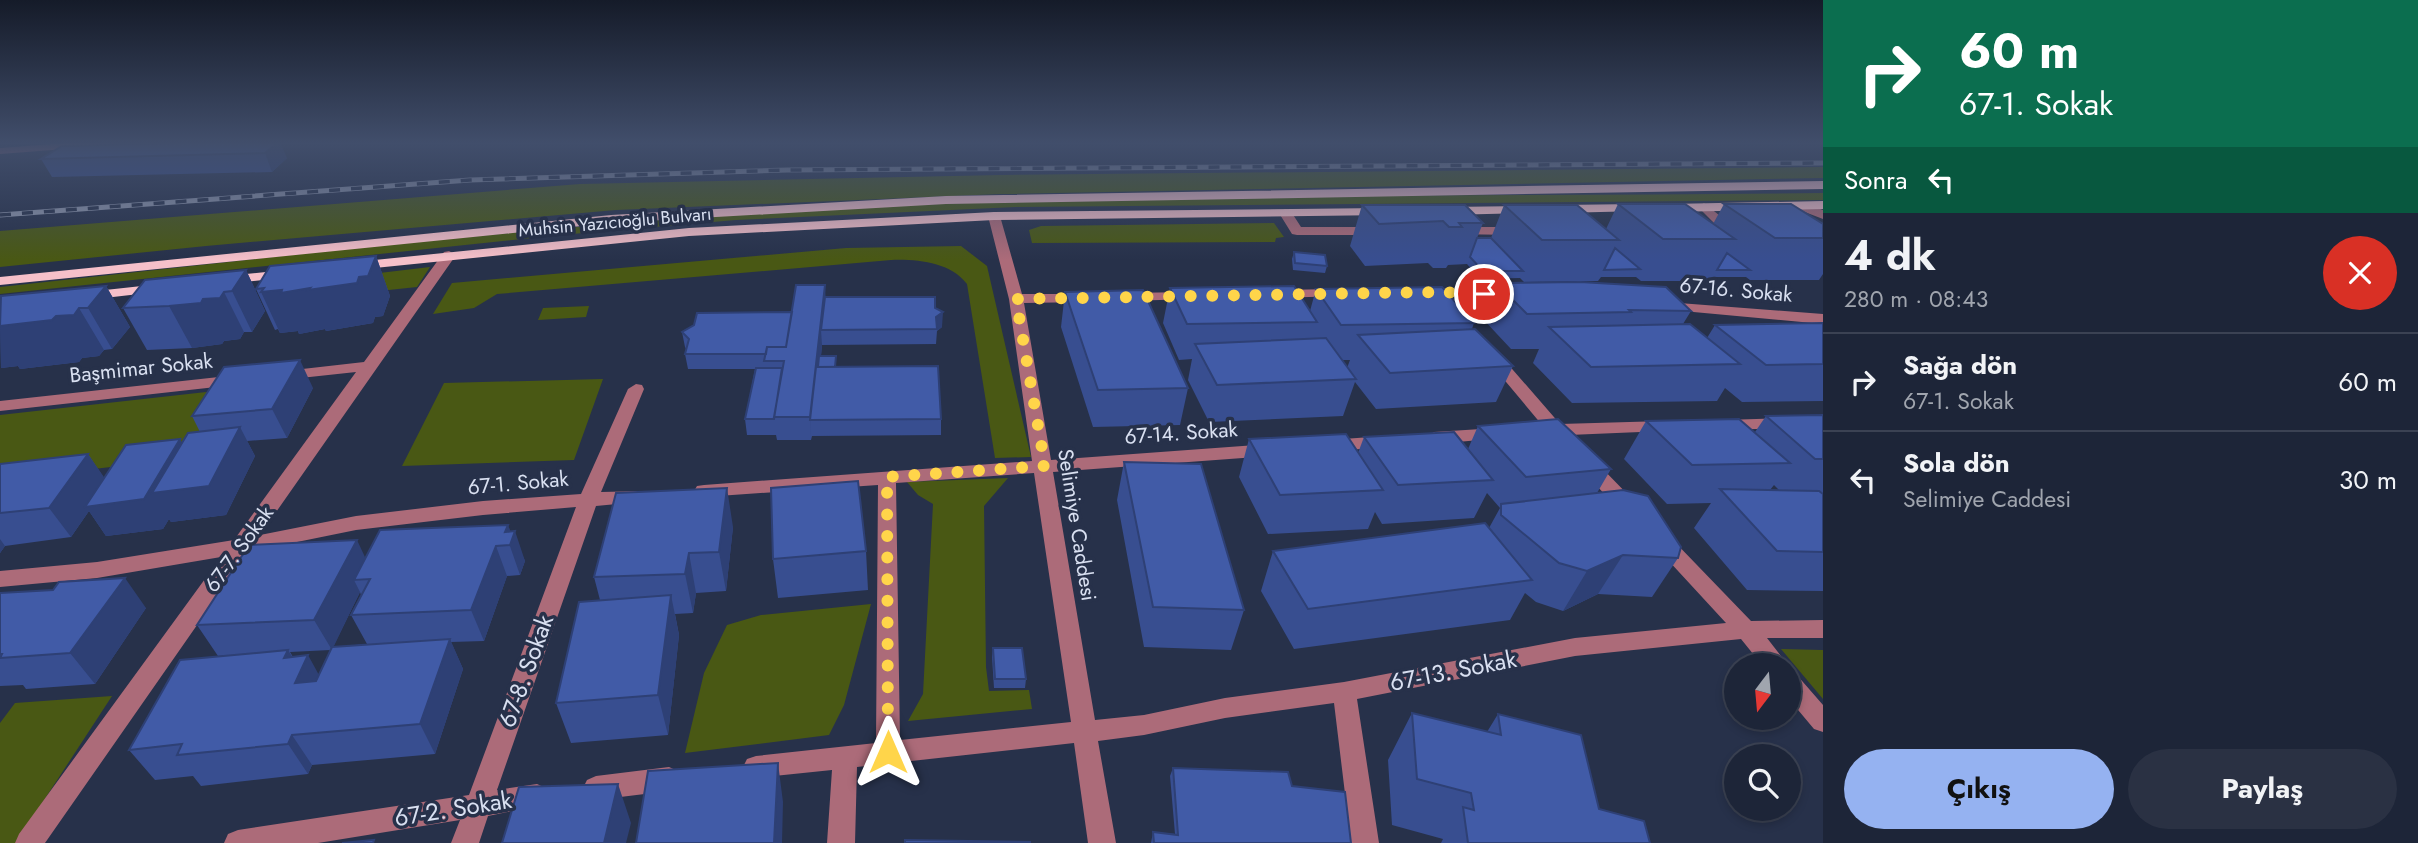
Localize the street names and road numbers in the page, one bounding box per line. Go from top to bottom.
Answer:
street label: Muhsin Yazıcıoğlu Bulvarı [517,201,713,243]
street label: 67-16. Sokak [1678,270,1794,310]
street label: Başmimar Sokak [68,345,215,390]
street label: 67-14. Sokak [1123,414,1239,452]
street label: Selimiye Caddesi [1050,447,1104,603]
street label: 67-1. Sokak [466,464,570,502]
street label: 67-7. Sokak [197,499,281,599]
street label: 67-8. Sokak [489,609,562,732]
street label: 67-13. Sokak [1387,641,1520,700]
street label: 67-2. Sokak [392,782,515,835]

